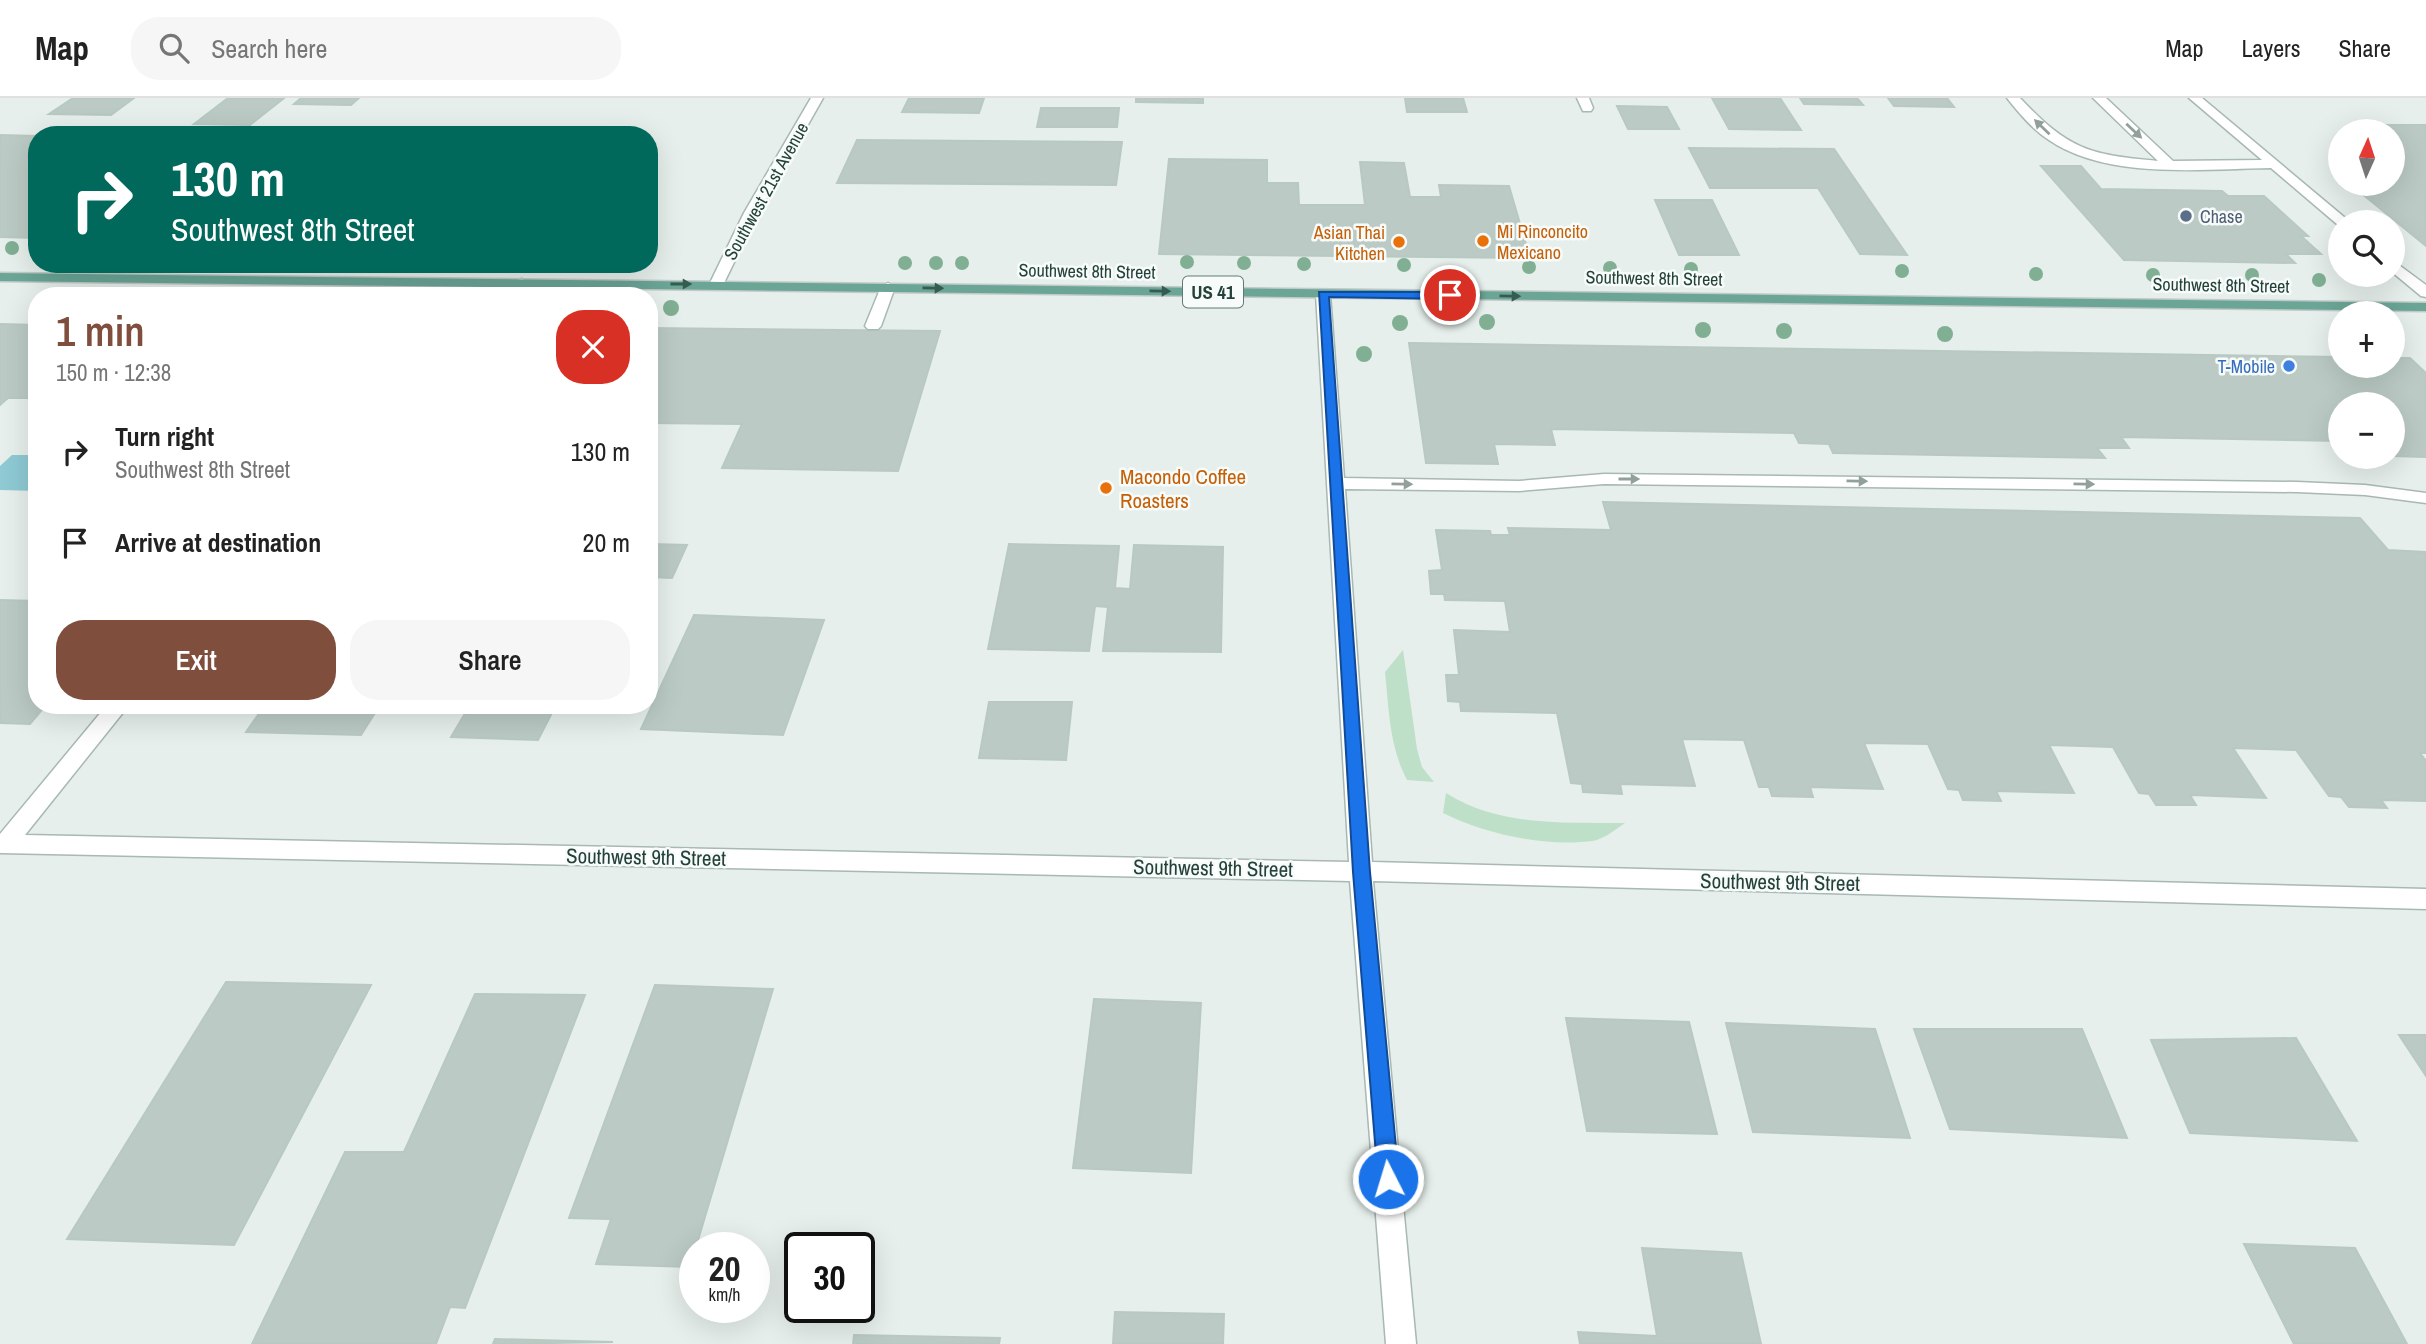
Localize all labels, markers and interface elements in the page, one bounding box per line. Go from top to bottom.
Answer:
search box [131,17,621,80]
text: Map [35,26,89,70]
icon: search [155,29,193,67]
text: Search here [211,31,327,66]
text: Map [2165,32,2203,64]
text: Layers [2241,32,2300,64]
text: Share [2338,32,2391,64]
street label: Southwest 21st Avenue [718,118,814,264]
one-way arrow [2035,119,2051,136]
north arrow [2328,119,2404,196]
map controls [2328,119,2405,469]
one-way arrow [2125,123,2142,139]
text: 130 m [171,145,285,211]
icon: right [56,154,147,245]
place label: Chase [2200,204,2243,229]
text: Southwest 8th Street [171,208,415,251]
marker: Chase [2178,208,2194,224]
button: search [2328,210,2405,287]
place label: Mi Rinconcito Mexicano [1497,219,1588,265]
place label: Asian Thai Kitchen [1313,220,1385,266]
marker: Mi Rinconcito Mexicano [1475,233,1491,249]
marker: Asian Thai Kitchen [1391,234,1407,250]
street label: Southwest 8th Street [1018,257,1156,285]
street label: Southwest 8th Street [1585,264,1723,292]
pin [1420,265,1480,325]
street label: Southwest 8th Street [2152,271,2290,299]
road number: US 41 [1183,276,1243,308]
icon: arrive [1431,276,1469,314]
one-way arrow [670,279,692,290]
one-way arrow [922,282,944,293]
one-way arrow [1149,286,1171,297]
one-way arrow [1499,290,1521,302]
button: + [2328,301,2405,378]
text: 1 min [56,303,145,359]
button: close [556,310,630,384]
place label: T-Mobile [2218,354,2275,379]
text: 150 m · 12:38 [56,357,171,388]
marker: T-Mobile [2281,358,2297,374]
button: − [2328,392,2405,469]
text: Turn right [115,419,214,454]
icon: right [56,433,94,471]
text: 130 m [571,434,630,469]
text: Southwest 8th Street [115,454,290,485]
place label: Macondo Coffee Roasters [1120,462,1246,515]
one-way arrow [1618,474,1640,485]
one-way arrow [1846,476,1868,487]
one-way arrow [1391,478,1413,489]
one-way arrow [2073,478,2095,489]
marker: Macondo Coffee Roasters [1098,480,1114,496]
icon: arrive [56,524,94,562]
text: Arrive at destination [115,525,321,560]
text: 20 m [583,525,630,560]
button: Exit [56,620,336,700]
button: Share [350,620,630,700]
street label: Southwest 9th Street [566,841,726,873]
street label: Southwest 9th Street [1133,852,1293,884]
street label: Southwest 9th Street [1700,866,1860,898]
position arrow [1351,1142,1425,1216]
speed limit sign: 30 [784,1232,875,1323]
text: 20 [709,1245,740,1292]
text: km/h [709,1282,741,1307]

